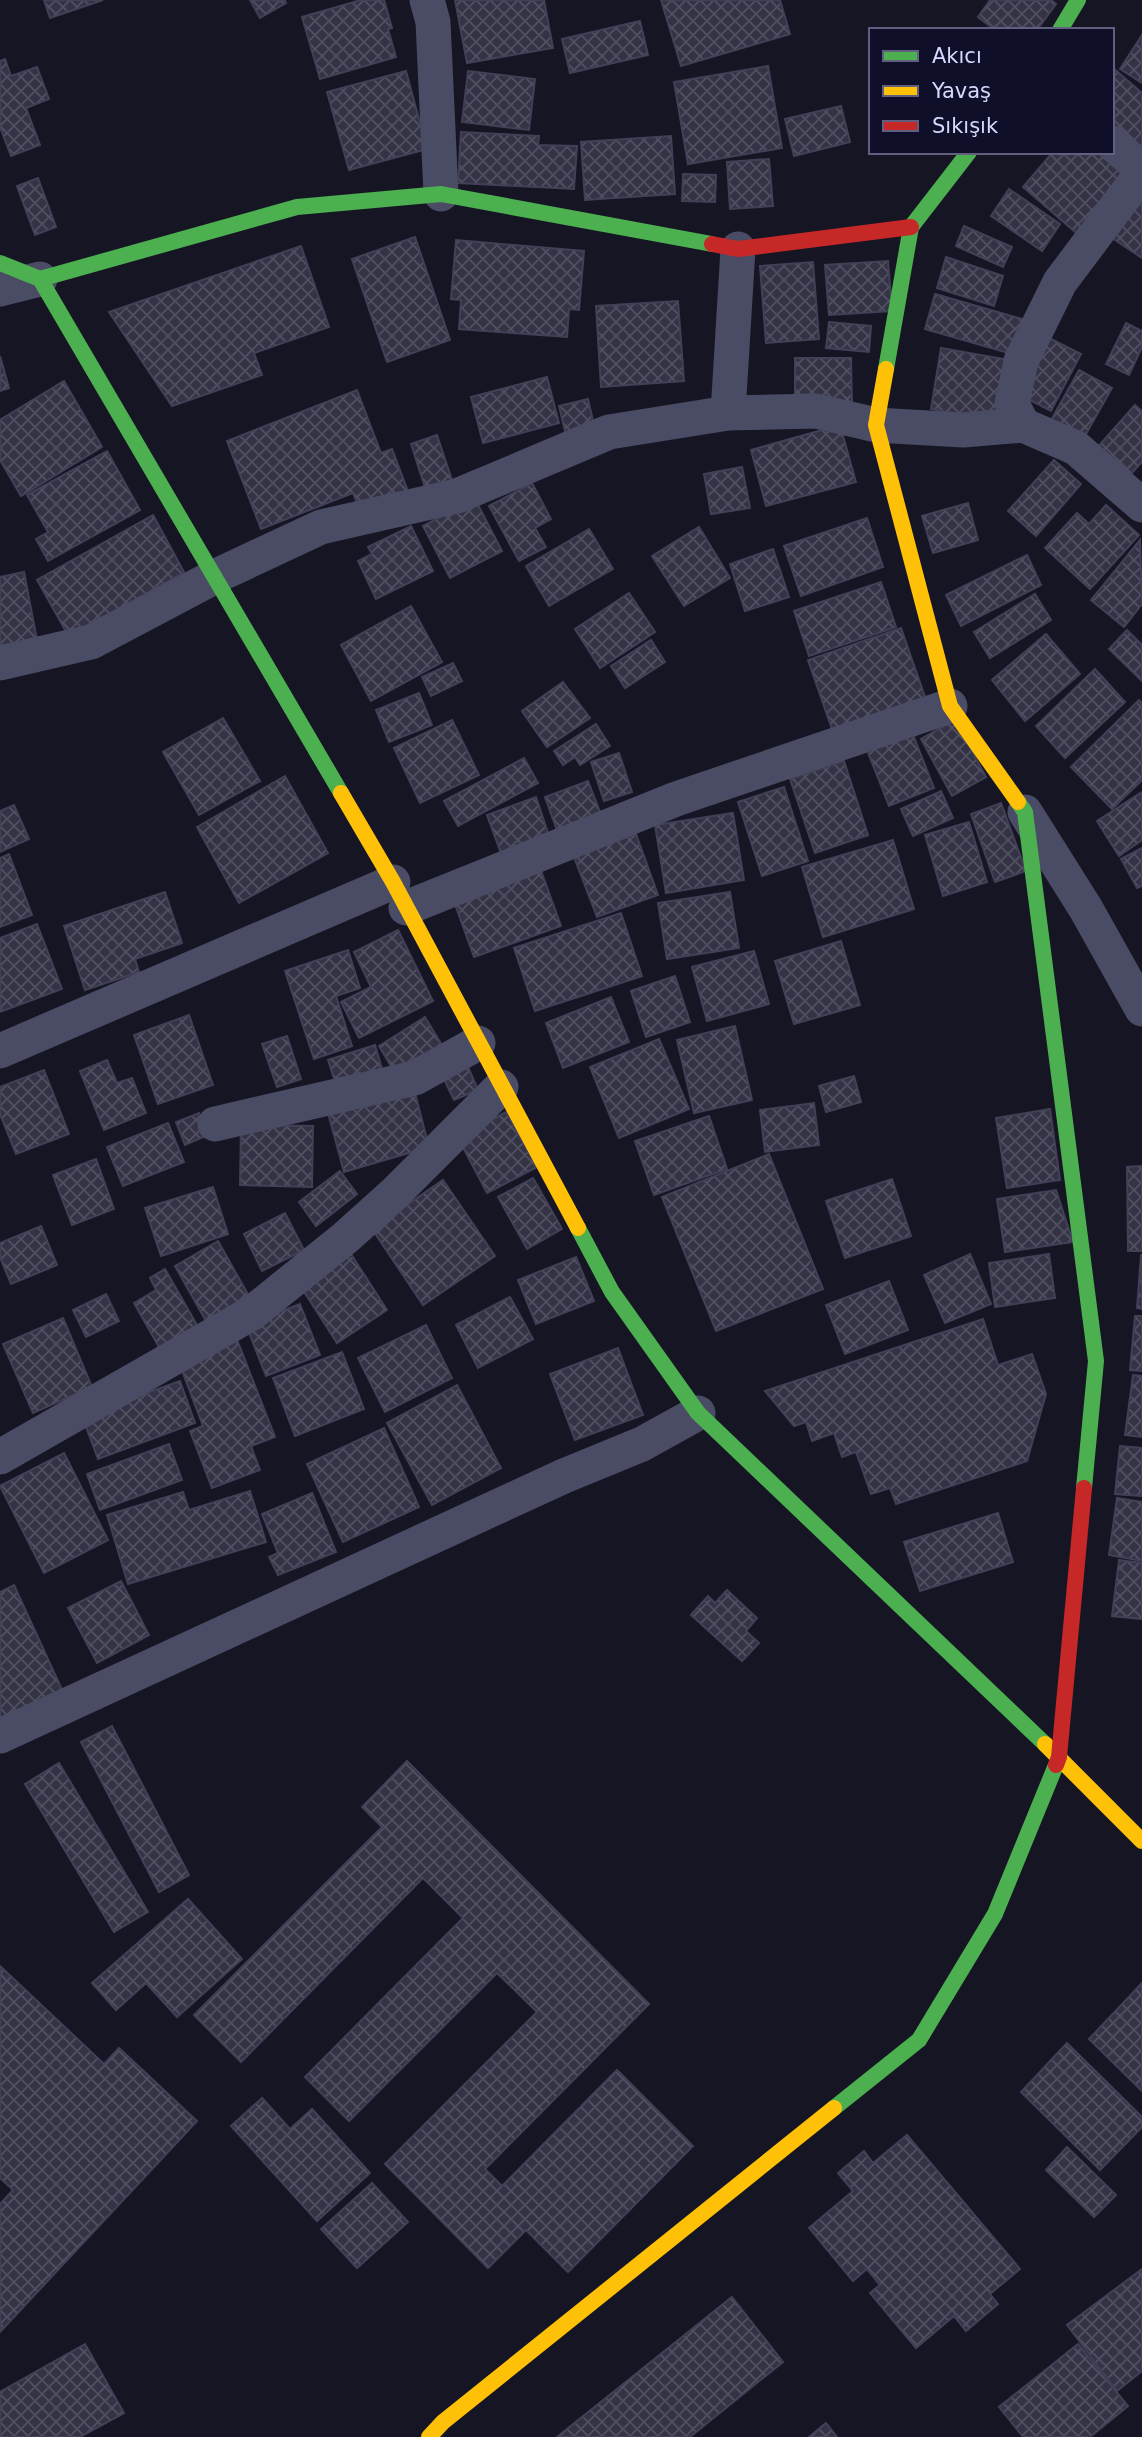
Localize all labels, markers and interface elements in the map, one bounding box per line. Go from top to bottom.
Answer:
legend [869,28,1114,154]
text: Akıcı [932,44,982,68]
text: Yavaş [931,79,991,103]
text: Sıkışık [932,114,999,138]

